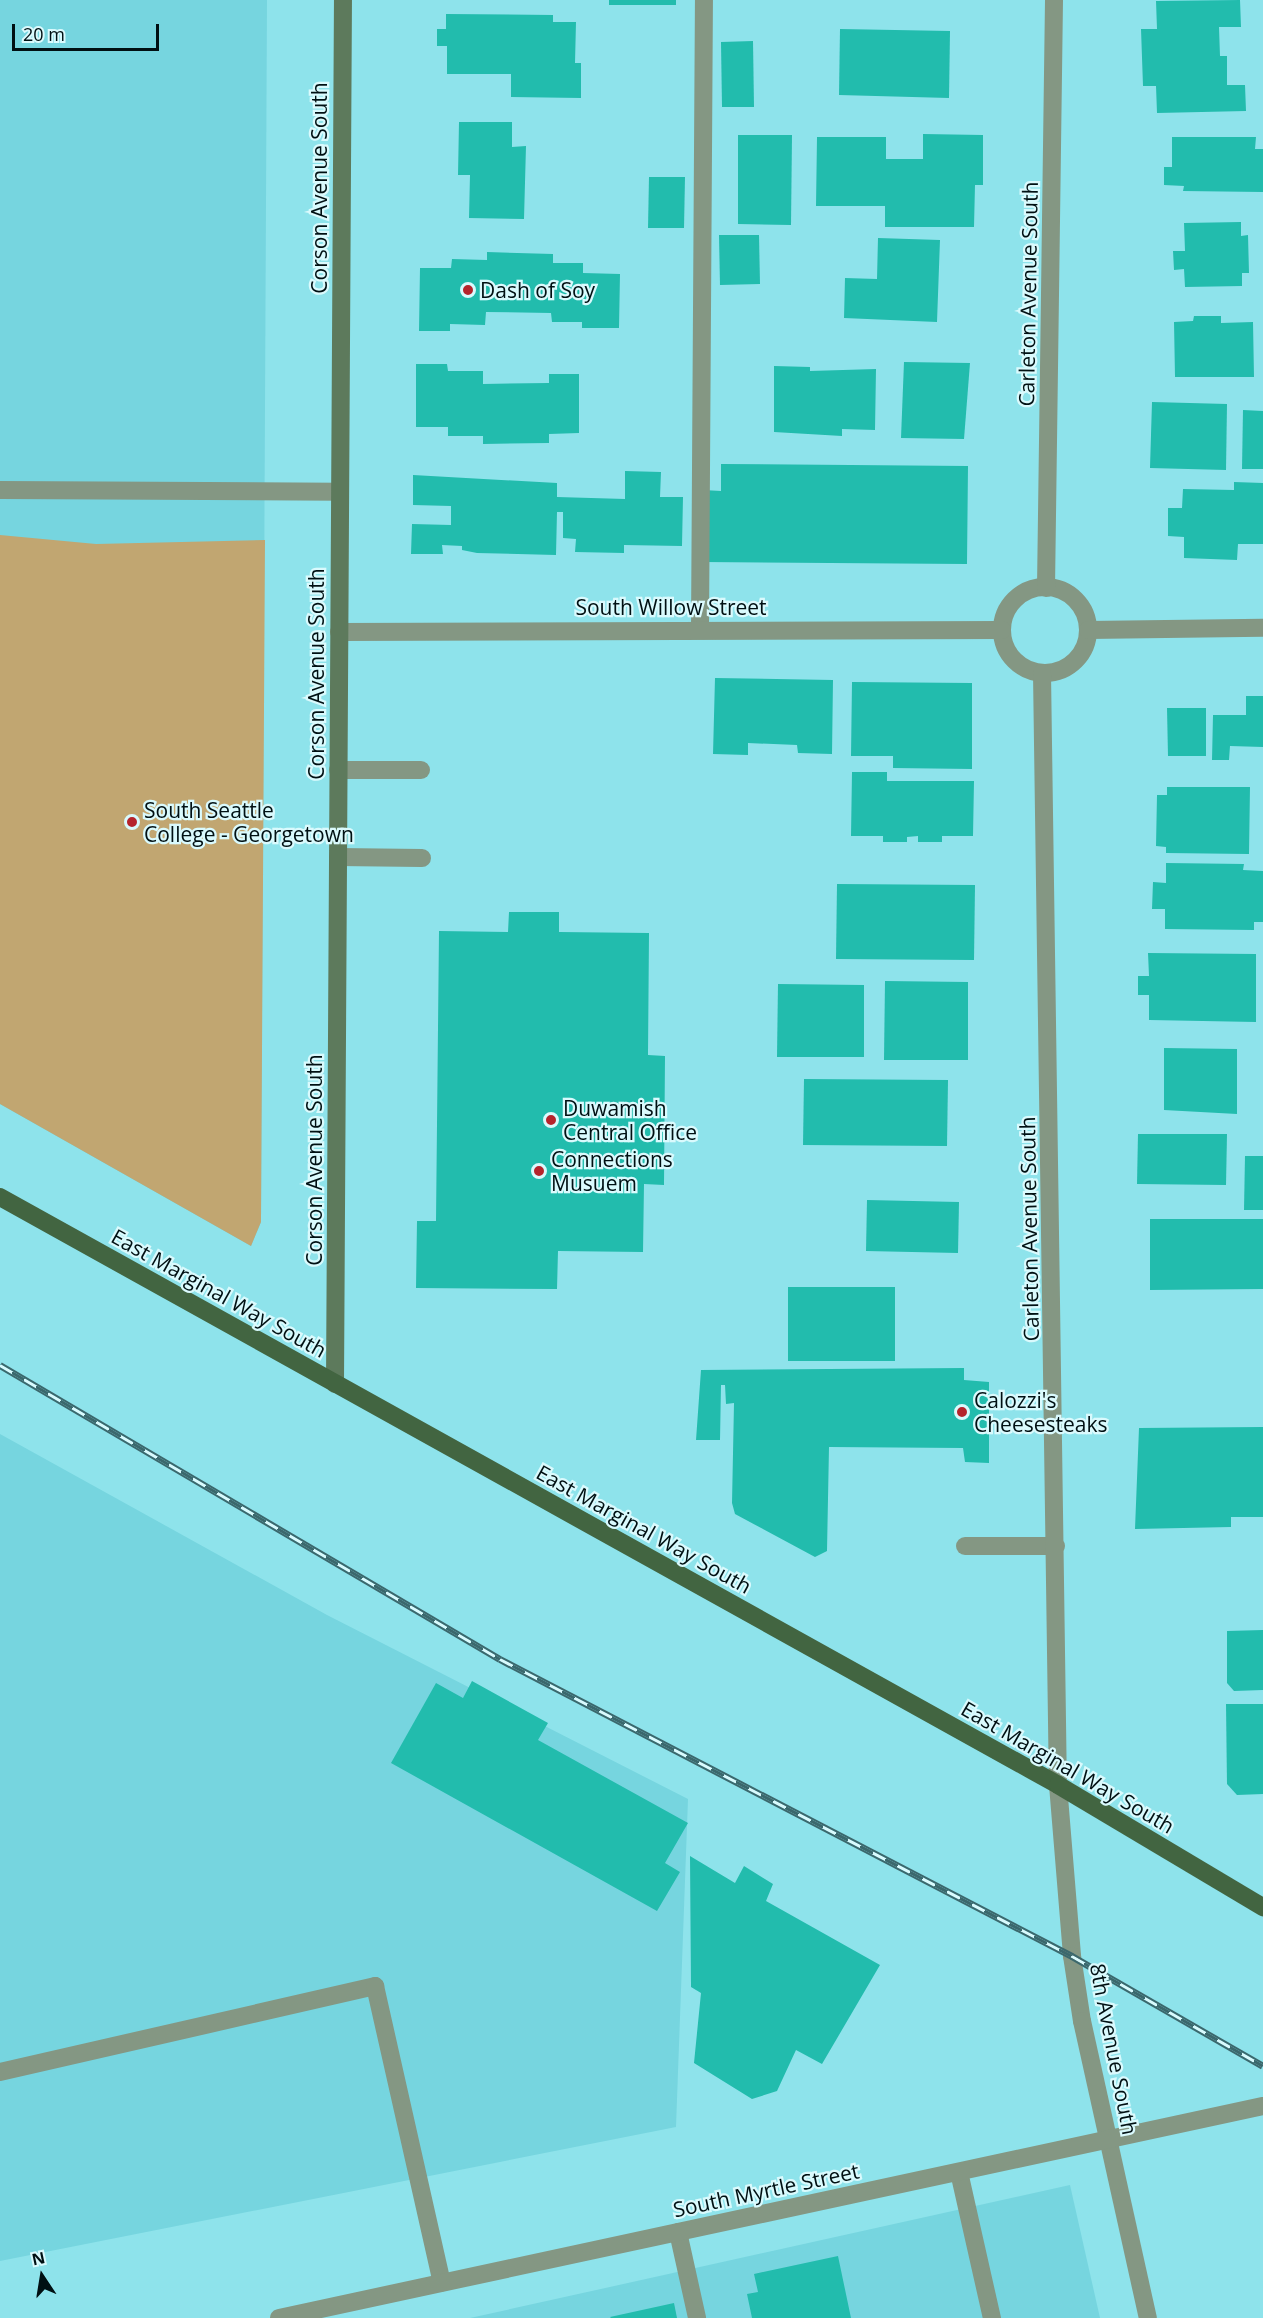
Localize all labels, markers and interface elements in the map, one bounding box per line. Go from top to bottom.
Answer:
scale bar [15,12,162,50]
text: 20 m [23,22,65,46]
street label: Corson Avenue South [306,82,332,294]
street label: Carleton Avenue South [1013,181,1043,407]
place label: Dash of Soy [480,277,595,303]
marker: Dash of Soy [461,283,475,297]
street label: Corson Avenue South [303,568,329,780]
street label: South Willow Street [575,594,767,620]
place label: South Seattle College - Georgetown [144,797,354,847]
marker: South Seattle College - Georgetown [125,815,139,829]
street label: Corson Avenue South [301,1054,327,1266]
place label: Duwamish Central Office [563,1095,697,1145]
marker: Duwamish Central Office [544,1113,558,1127]
street label: Carleton Avenue South [1014,1116,1044,1342]
place label: Connections Musuem [551,1146,673,1196]
marker: Connections Musuem [532,1164,546,1178]
street label: East Marginal Way South [107,1223,331,1363]
place label: Calozzi's Cheesesteaks [974,1387,1107,1437]
marker: Calozzi's Cheesesteaks [955,1405,969,1419]
street label: East Marginal Way South [532,1459,756,1599]
street label: East Marginal Way South [957,1696,1179,1838]
street label: 8th Avenue South [1085,1961,1143,2137]
street label: South Myrtle Street [671,2158,861,2222]
north arrow [12,2246,72,2306]
text: N [30,2246,47,2271]

